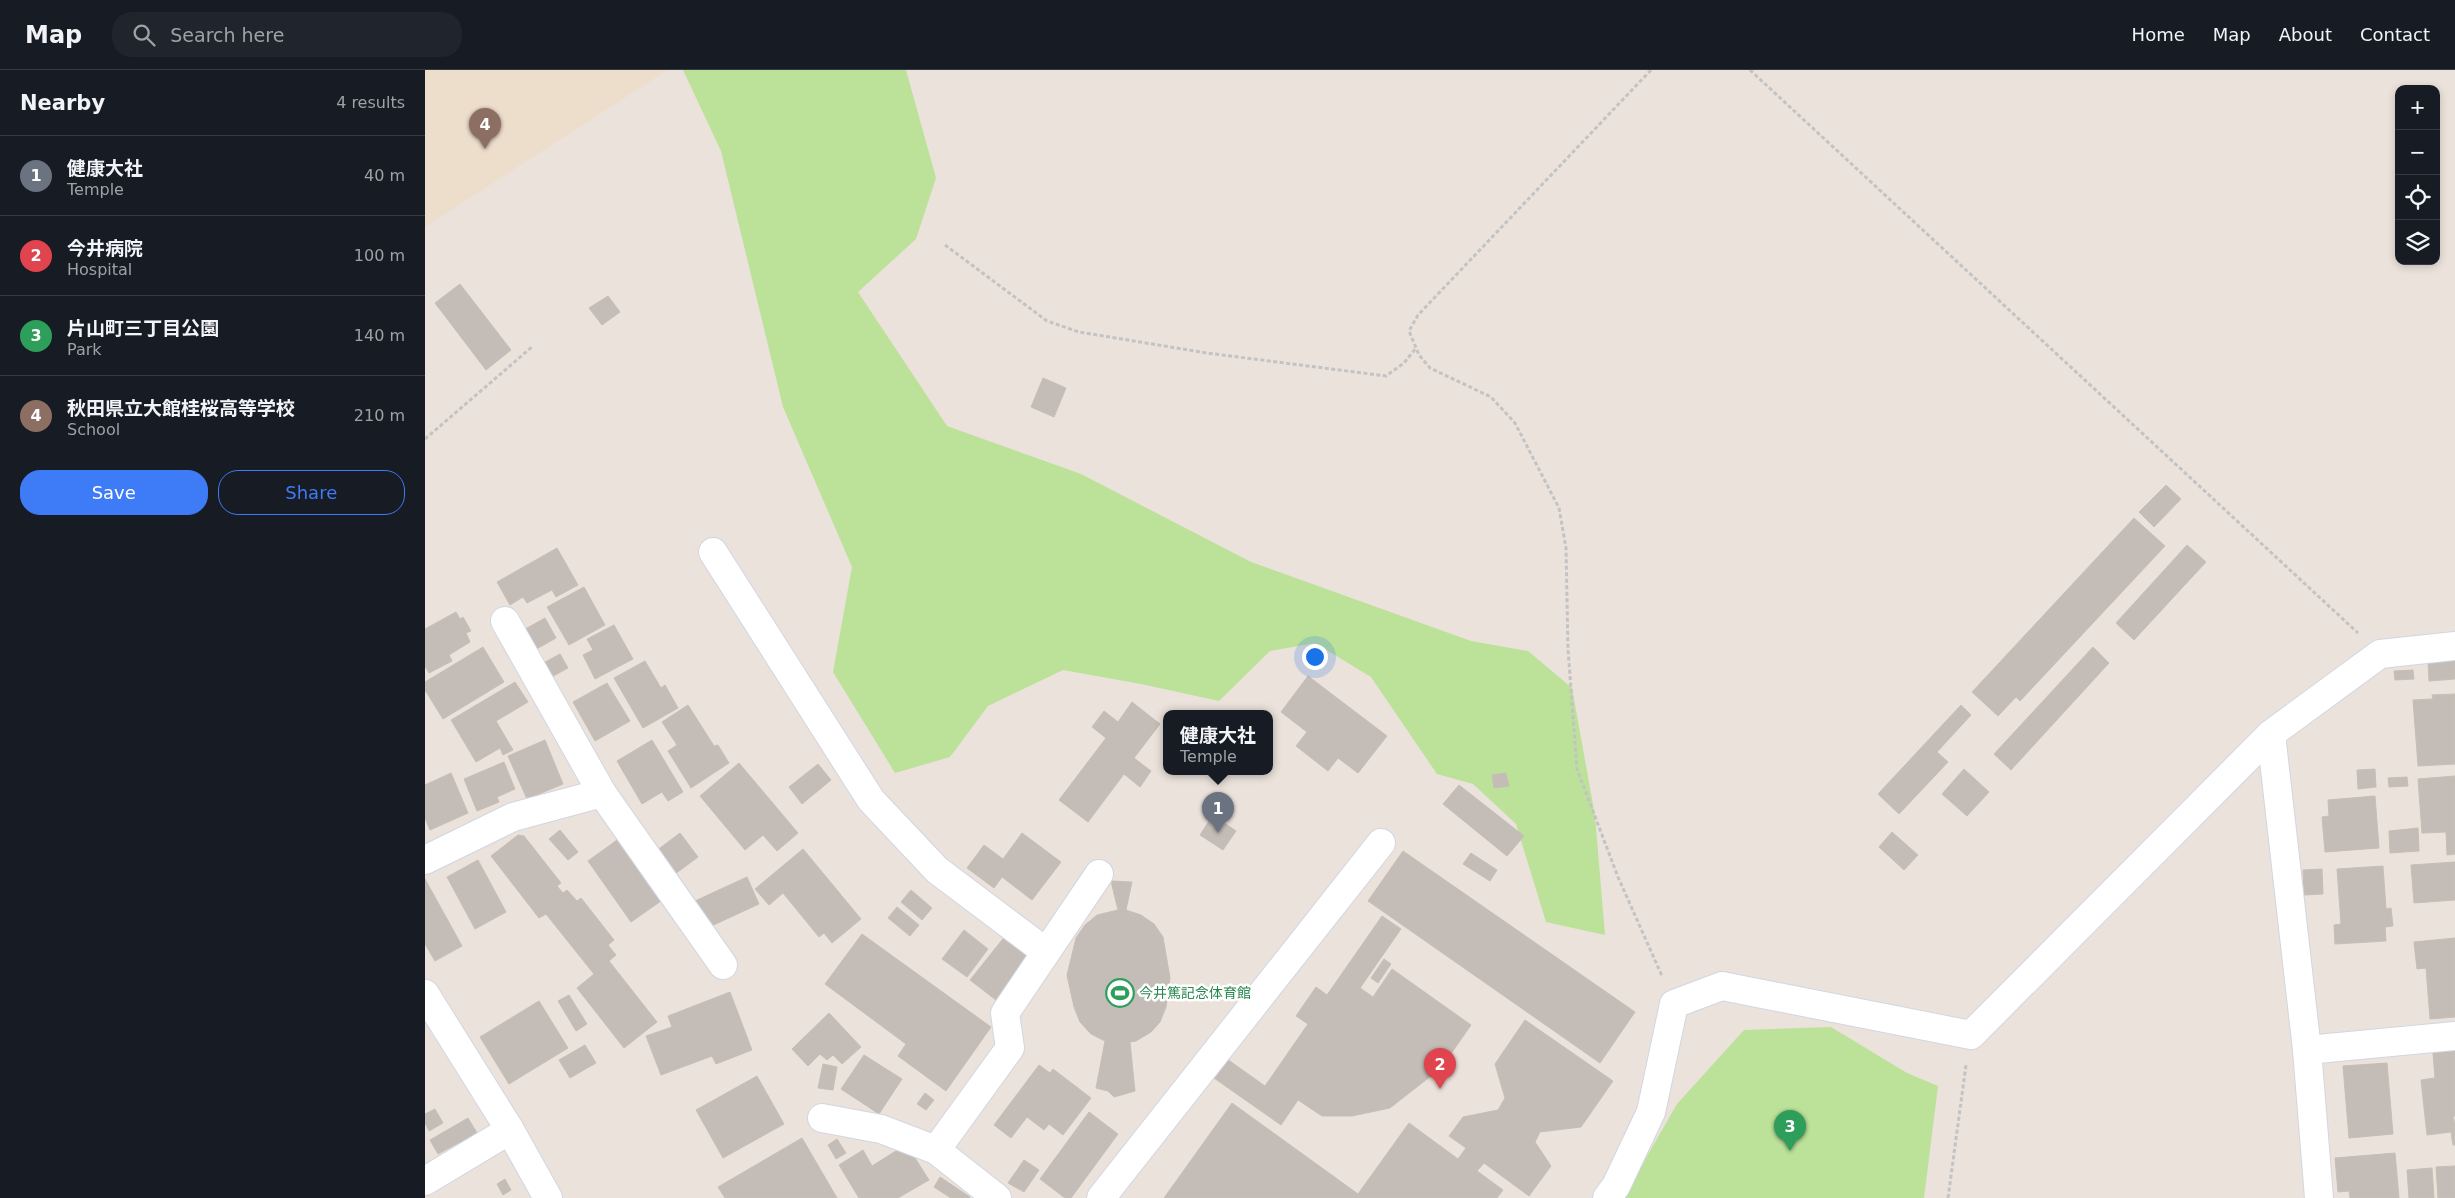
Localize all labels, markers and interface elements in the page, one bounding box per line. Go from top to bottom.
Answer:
search box [112,12,462,57]
text: Map [25,21,82,49]
icon: search [130,21,158,49]
text: Search here [170,24,284,46]
text: Home [2132,24,2185,45]
text: Map [2213,24,2251,45]
text: About [2279,24,2332,45]
text: Contact [2360,24,2430,45]
map controls [2395,85,2440,265]
button: + [2395,85,2440,130]
text: Nearby [20,91,105,115]
text: 4 results [336,93,405,112]
pin: 4 [469,108,501,149]
button: − [2395,130,2440,175]
text: 健康大社 [67,157,143,179]
text: 1 [30,166,42,185]
text: 40 m [364,166,405,185]
button: locate [2395,175,2440,220]
text: Temple [67,180,124,199]
button: layers [2395,220,2440,265]
text: 今井病院 [67,237,143,259]
text: 2 [30,246,42,265]
text: 100 m [354,246,405,265]
text: Hospital [67,260,132,279]
text: 片山町三丁目公園 [67,317,219,339]
text: 3 [30,326,42,345]
text: 140 m [354,326,405,345]
text: Park [67,340,102,359]
text: 秋田県立大館桂桜高等学校 [67,397,295,419]
text: 4 [30,406,42,425]
text: 210 m [354,406,405,425]
text: School [67,420,120,439]
button: Save [20,470,208,515]
button: Share [218,470,405,515]
your location [1302,644,1328,670]
popup [1163,710,1273,775]
text: 健康大社 [1180,724,1256,746]
text: Temple [1180,747,1237,766]
pin: 1 [1202,792,1234,833]
sports icon: 今井篤記念体育館 [1105,978,1135,1008]
place label: 今井篤記念体育館 [1139,985,1251,1001]
pin: 2 [1424,1048,1456,1089]
pin: 3 [1774,1110,1806,1151]

